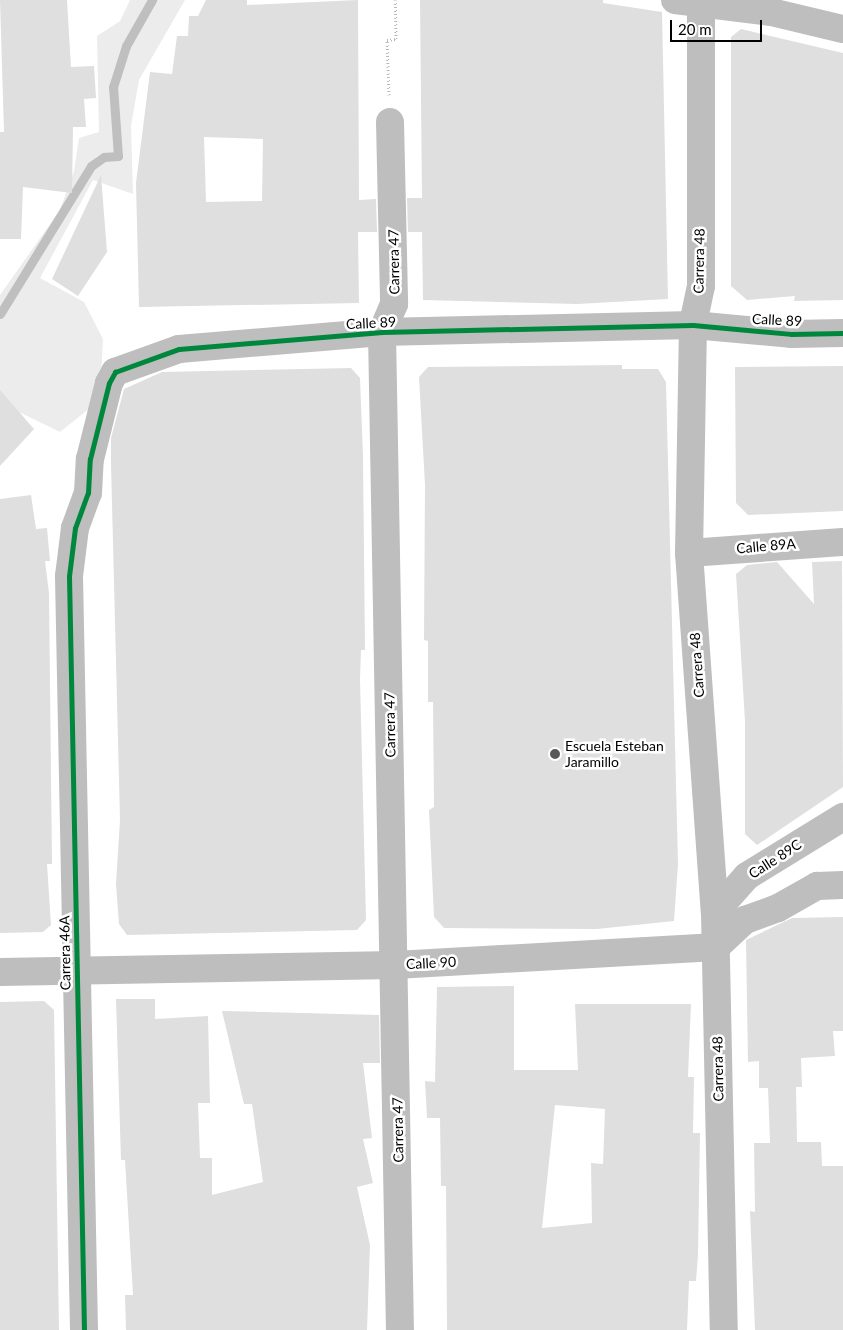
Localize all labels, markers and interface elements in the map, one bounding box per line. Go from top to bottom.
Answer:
scale bar [673,10,766,42]
text: 20 m [678,20,712,38]
street label: Carrera 48 [690,228,708,294]
street label: Carrera 47 [385,229,403,295]
street label: Calle 89 [752,310,802,330]
street label: Calle 89 [346,313,396,333]
street label: Calle 89A [736,535,796,557]
street label: Carrera 48 [686,632,708,698]
street label: Carrera 47 [381,692,399,758]
place label: Escuela Esteban Jaramillo [565,738,664,770]
marker: Escuela Esteban Jaramillo [549,748,561,760]
street label: Calle 89C [745,836,805,882]
street label: Carrera 46A [56,915,74,991]
street label: Calle 90 [406,953,456,973]
street label: Carrera 48 [709,1036,727,1102]
street label: Carrera 47 [389,1097,407,1163]

